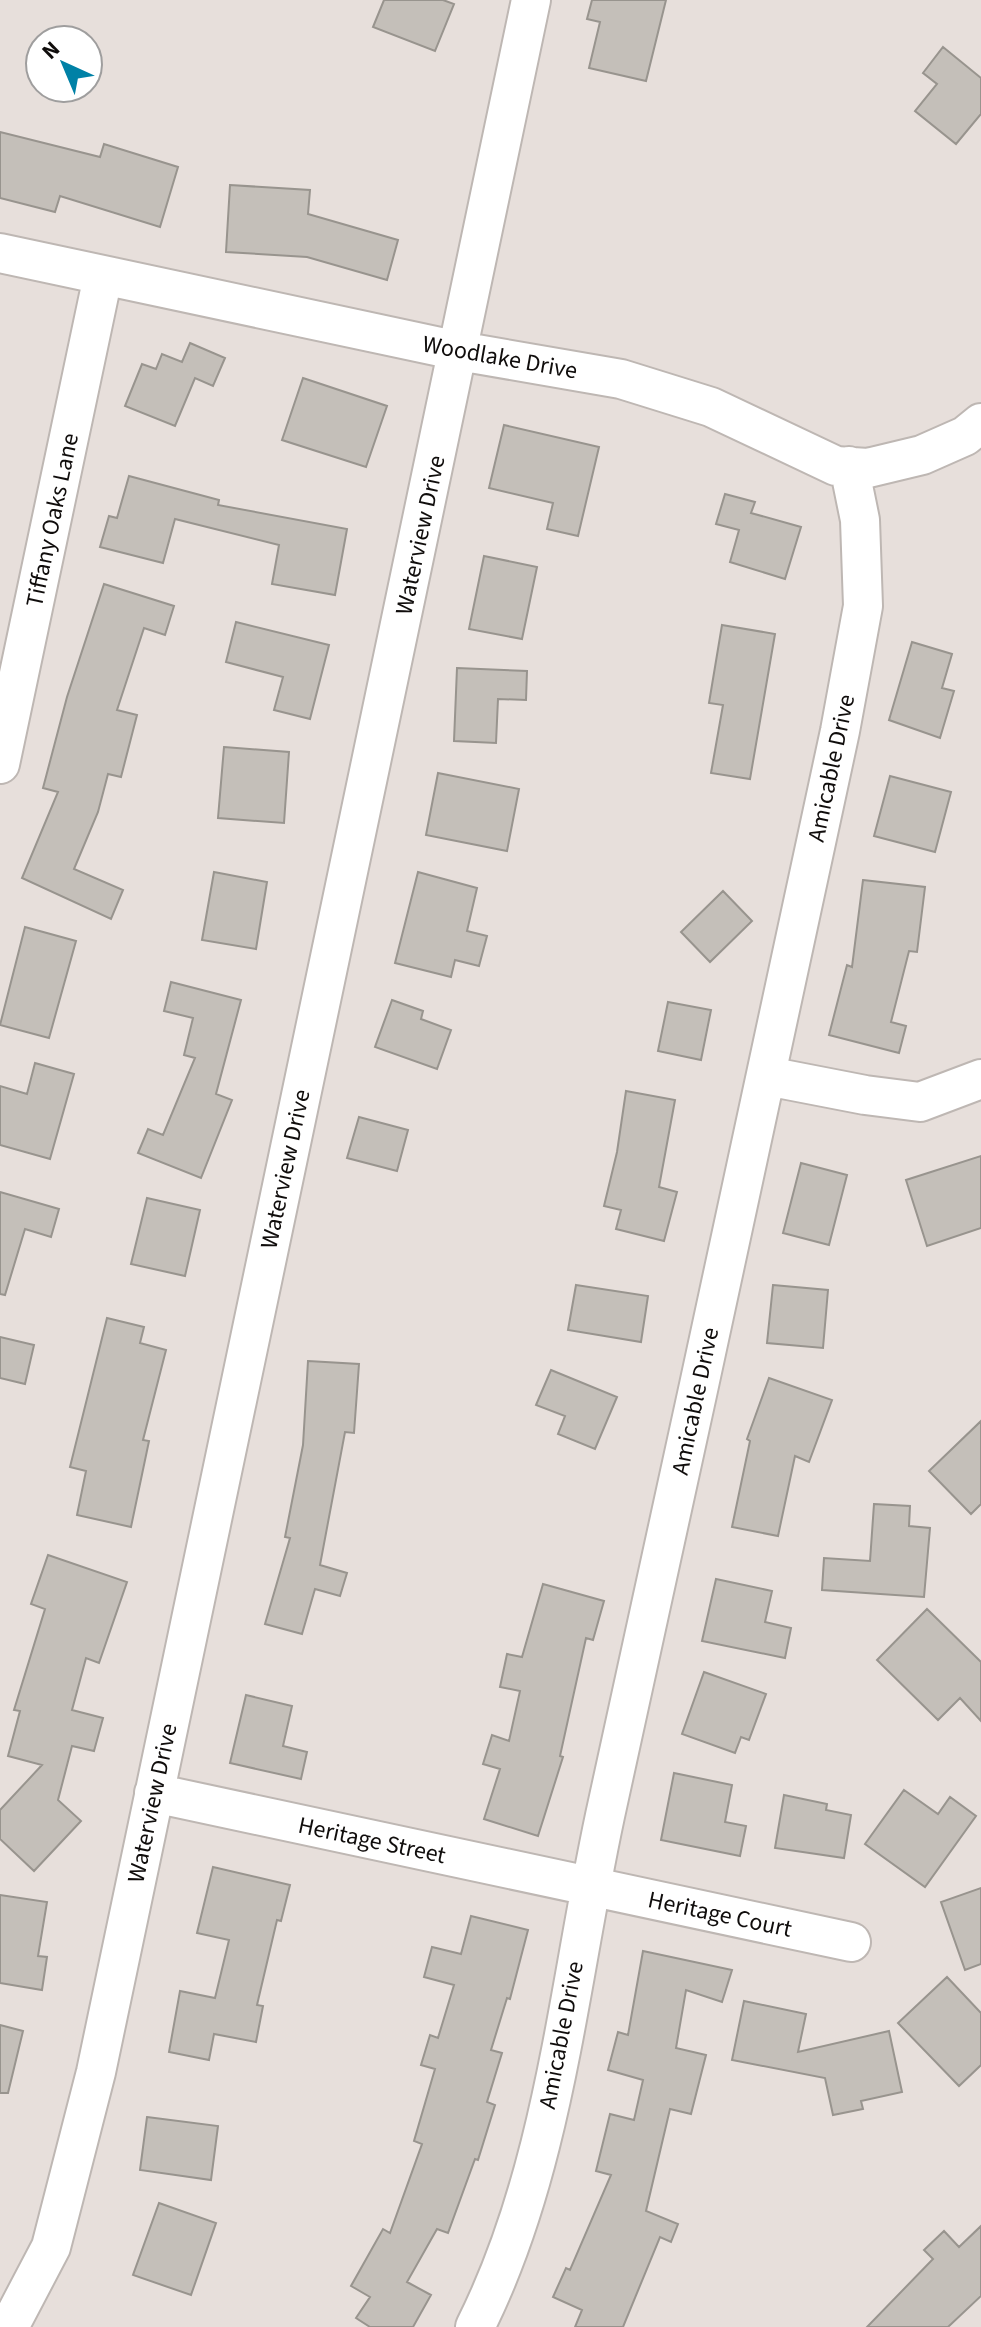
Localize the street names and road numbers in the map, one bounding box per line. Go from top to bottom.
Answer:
street label: Woodlake Drive [420,327,580,388]
street label: Tiffany Oaks Lane [17,430,88,610]
street label: Waterview Drive [387,452,454,618]
street label: Amicable Drive [799,691,864,845]
street label: Waterview Drive [252,1086,319,1252]
street label: Amicable Drive [663,1324,728,1478]
street label: Waterview Drive [119,1720,186,1886]
street label: Heritage Street [295,1808,449,1873]
street label: Heritage Court [645,1882,795,1947]
street label: Amicable Drive [530,1958,593,2112]

